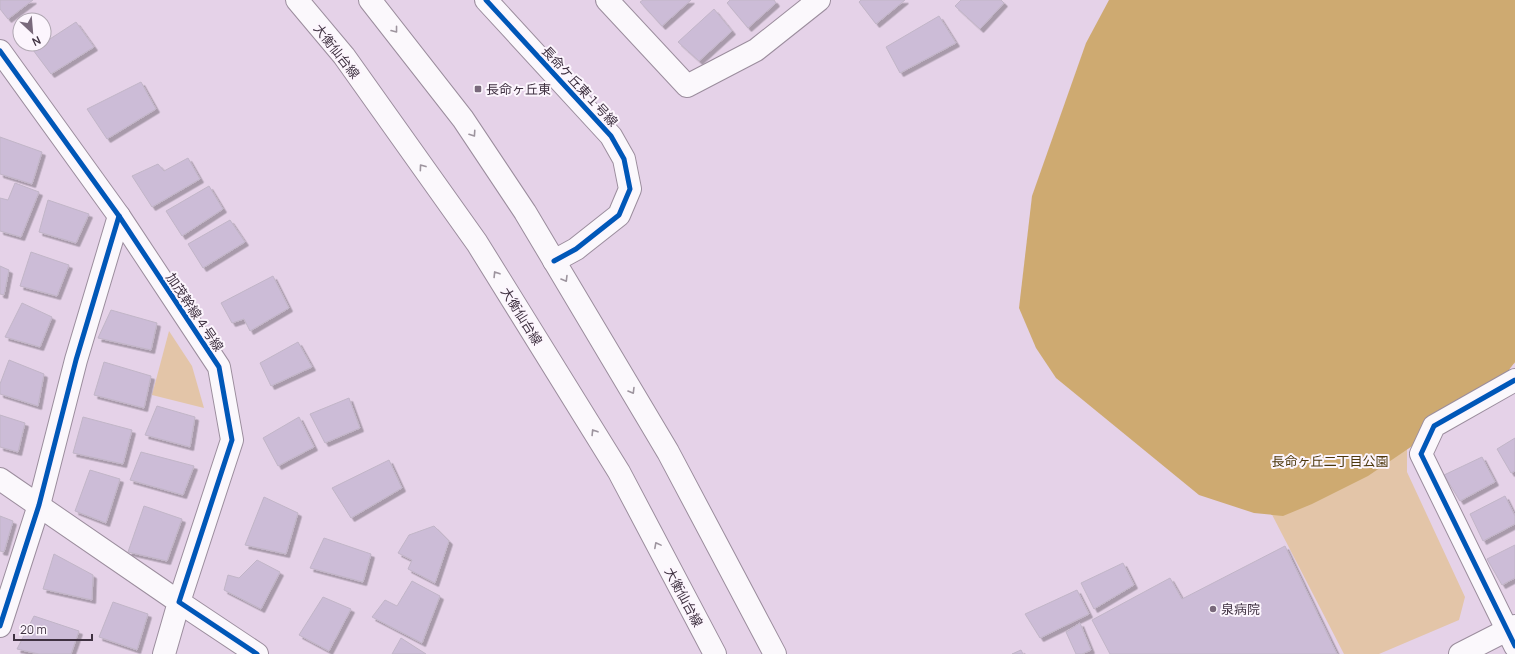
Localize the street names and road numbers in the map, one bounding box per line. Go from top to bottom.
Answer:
street label: 大衡仙台線 [310,20,364,82]
street label: 長命ケ丘東１号線 [538,42,622,130]
street label: 加茂幹線４号線 [162,269,228,355]
street label: 大衡仙台線 [497,284,547,348]
street label: 大衡仙台線 [661,564,707,630]

